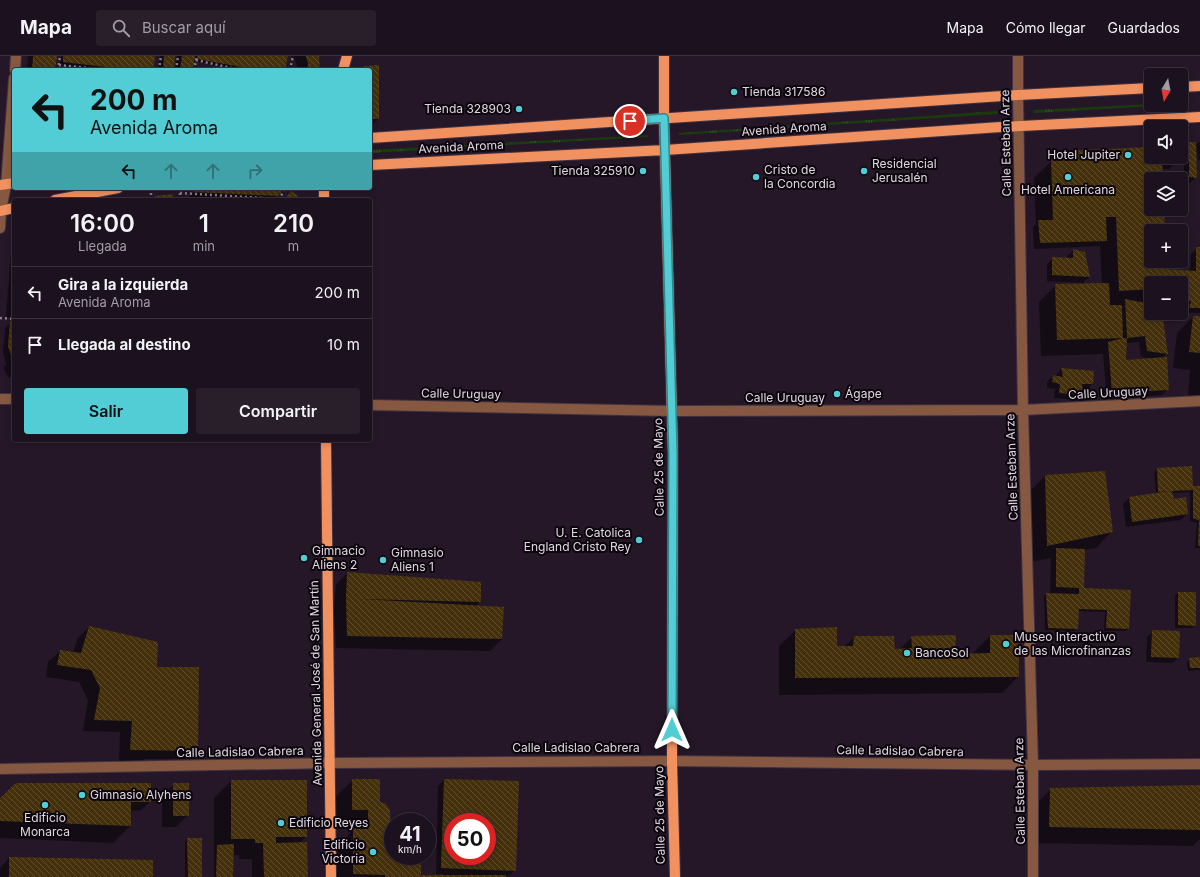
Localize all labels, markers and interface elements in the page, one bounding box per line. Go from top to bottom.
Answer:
search box [96,10,376,46]
text: Mapa [20,16,72,39]
icon: search [110,17,132,39]
text: Buscar aquí [142,18,226,37]
text: Mapa [947,19,984,36]
text: Cómo llegar [1006,19,1086,36]
text: Guardados [1108,19,1180,36]
north arrow [1144,68,1188,112]
map controls [1144,68,1188,320]
text: 200 m [90,83,178,117]
icon: left [24,84,76,136]
place label: Tienda 317586 [742,84,825,99]
marker: Tienda 317586 [729,87,739,97]
street label: Calle Esteban Arze [997,89,1014,197]
place label: Tienda 328903 [424,101,511,116]
marker: Tienda 328903 [514,104,524,114]
pin [613,104,647,138]
icon: arrive [619,110,641,132]
text: Avenida Aroma [90,117,218,138]
street label: Avenida Aroma [741,118,827,139]
button: sound [1144,120,1188,164]
street label: Avenida Aroma [418,137,504,156]
place label: Hotel Jupiter [1047,147,1120,162]
marker: Hotel Jupiter [1123,150,1133,160]
place label: Residencial Jerusalén [872,156,937,185]
icon: left [118,160,140,182]
icon: ahead [160,160,182,182]
icon: ahead [202,160,224,182]
icon: right [244,160,266,182]
place label: Cristo de la Concordia [764,162,835,191]
place label: Tienda 325910 [551,163,635,178]
marker: Tienda 325910 [638,166,648,176]
marker: Residencial Jerusalén [859,166,869,176]
marker: Cristo de la Concordia [751,172,761,182]
marker: Hotel Americana [1063,172,1073,182]
button: layers [1144,172,1188,216]
place label: Hotel Americana [1021,182,1115,197]
text: 16:00 [70,209,135,238]
text: 1 [199,209,209,238]
text: 210 [273,209,314,238]
button: + [1144,224,1188,268]
text: Llegada [78,238,127,254]
text: min [193,238,215,254]
text: m [288,238,299,254]
text: Gira a la izquierda [58,275,188,294]
button: − [1144,276,1188,320]
icon: left [24,282,46,304]
text: 200 m [315,283,360,302]
text: Avenida Aroma [58,294,151,310]
icon: arrive [24,334,46,356]
text: Llegada al destino [58,335,191,354]
text: 10 m [327,335,360,354]
street label: Calle Uruguay [1068,383,1149,402]
street label: Calle Uruguay [421,385,501,402]
place label: Ágape [845,386,882,401]
button: Salir [24,388,188,434]
button: Compartir [196,388,360,434]
marker: Ágape [832,389,842,399]
street label: Calle Uruguay [745,390,825,405]
street label: Calle Esteban Arze [1002,413,1021,521]
street label: Calle 25 de Mayo [650,418,667,516]
place label: U. E. Catolica England Cristo Rey [524,525,631,554]
marker: U. E. Catolica England Cristo Rey [634,535,644,545]
place label: Gimnacio Aliens 2 [312,543,365,572]
place label: Gimnasio Aliens 1 [391,545,444,574]
marker: Gimnacio Aliens 2 [299,553,309,563]
marker: Gimnasio Aliens 1 [378,555,388,565]
street label: Avenida General José de San Martín [306,580,325,786]
place label: Museo Interactivo de las Microfinanzas [1014,629,1131,658]
marker: Museo Interactivo de las Microfinanzas [1001,639,1011,649]
place label: BancoSol [915,645,969,660]
marker: BancoSol [902,648,912,658]
position arrow [651,709,693,751]
street label: Calle Esteban Arze [1011,737,1028,845]
street label: Calle Ladislao Cabrera [512,740,640,755]
street label: Calle Ladislao Cabrera [836,742,964,759]
street label: Calle Ladislao Cabrera [176,743,304,760]
street label: Calle 25 de Mayo [651,766,668,864]
place label: Gimnasio Alyhens [90,787,192,802]
marker: Gimnasio Alyhens [77,790,87,800]
marker: Edificio Monarca [40,800,50,810]
place label: Edificio Monarca [20,810,70,839]
speed limit sign: 50 [444,813,496,865]
place label: Edificio Reyes [289,815,368,830]
marker: Edificio Reyes [276,818,286,828]
text: 41 [399,822,421,846]
place label: Edificio Victoria [322,837,365,866]
text: km/h [398,843,422,855]
marker: Edificio Victoria [368,847,378,857]

